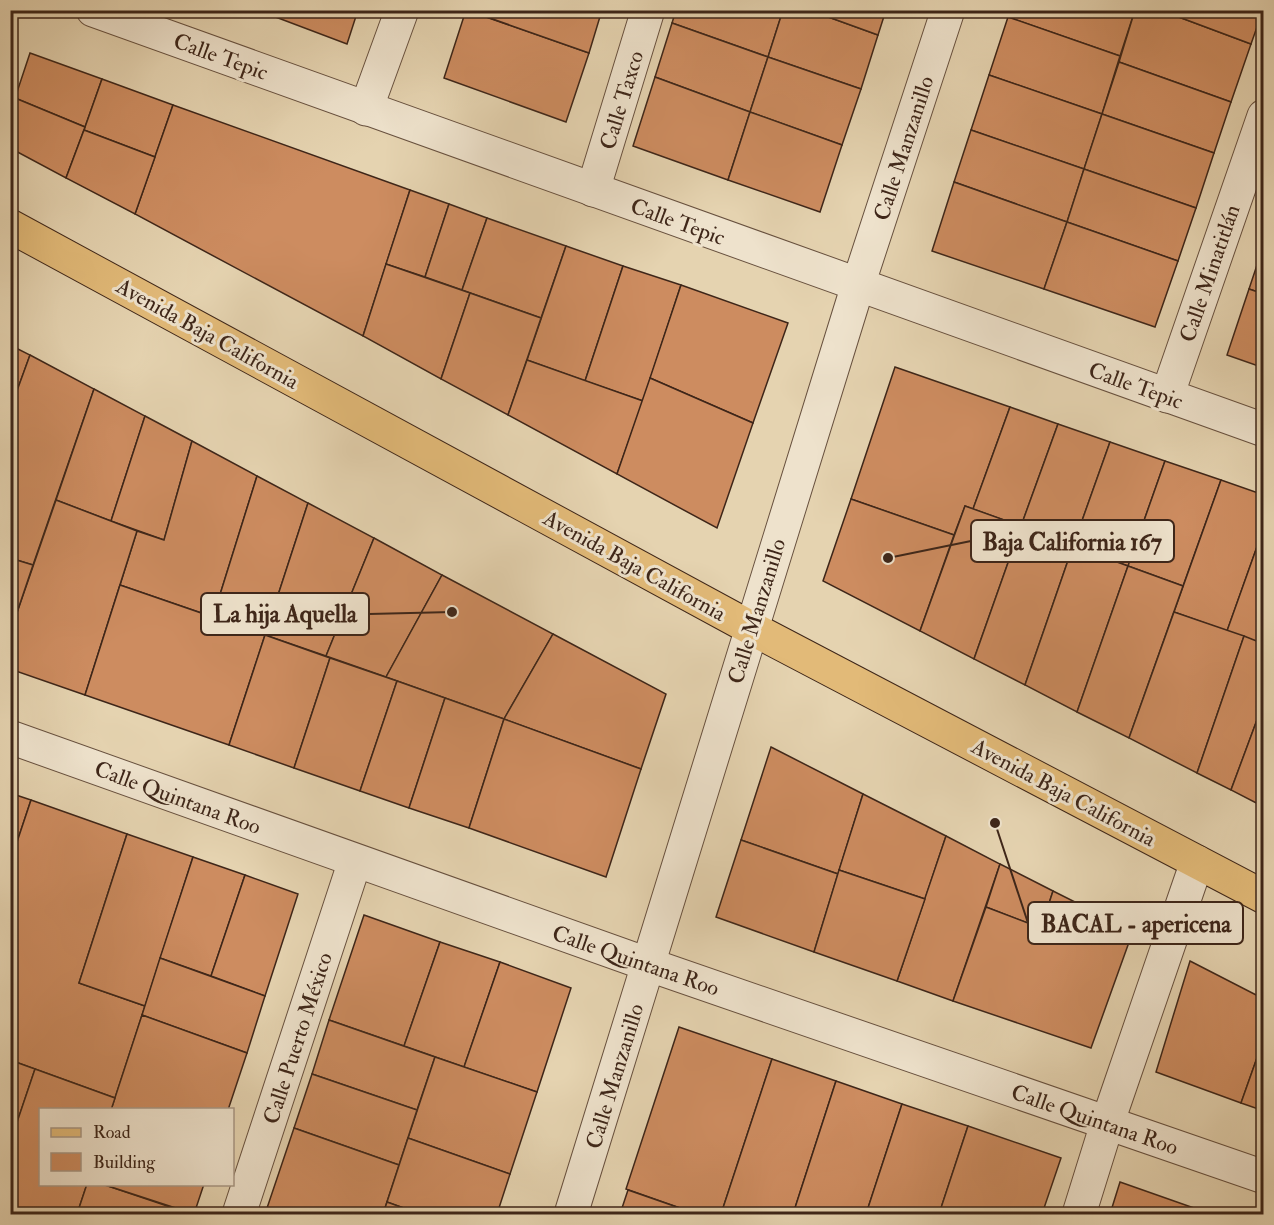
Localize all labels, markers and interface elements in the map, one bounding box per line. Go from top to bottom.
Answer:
street label: Calle Tepic [169,27,272,88]
street label: Calle Taxco [594,47,650,153]
street label: Calle Manzanillo [867,73,940,224]
street label: Calle Tepic [626,192,729,253]
street label: Calle Minatitlán [1173,201,1247,346]
street label: Avenida Baja California [110,272,304,396]
street label: Calle Tepic [1084,356,1187,417]
street label: Avenida Baja California [537,504,731,628]
callout: Baja California 167 [971,520,1174,562]
text: Baja California 167 [982,527,1163,558]
street label: Calle Manzanillo [722,535,792,687]
callout: La hija Aquella [201,593,369,635]
text: La hija Aquella [213,599,358,630]
street label: Avenida Baja California [966,732,1161,854]
street label: Calle Quintana Roo [91,755,265,841]
callout: BACAL - apericena [1028,902,1243,944]
text: BACAL - apericena [1041,909,1232,940]
street label: Calle Quintana Roo [548,919,723,1003]
street label: Calle Puerto México [257,949,339,1128]
street label: Calle Manzanillo [580,1000,650,1152]
street label: Calle Quintana Roo [1007,1078,1182,1162]
legend [39,1108,234,1186]
text: Road [93,1121,131,1144]
text: Building [93,1151,156,1174]

